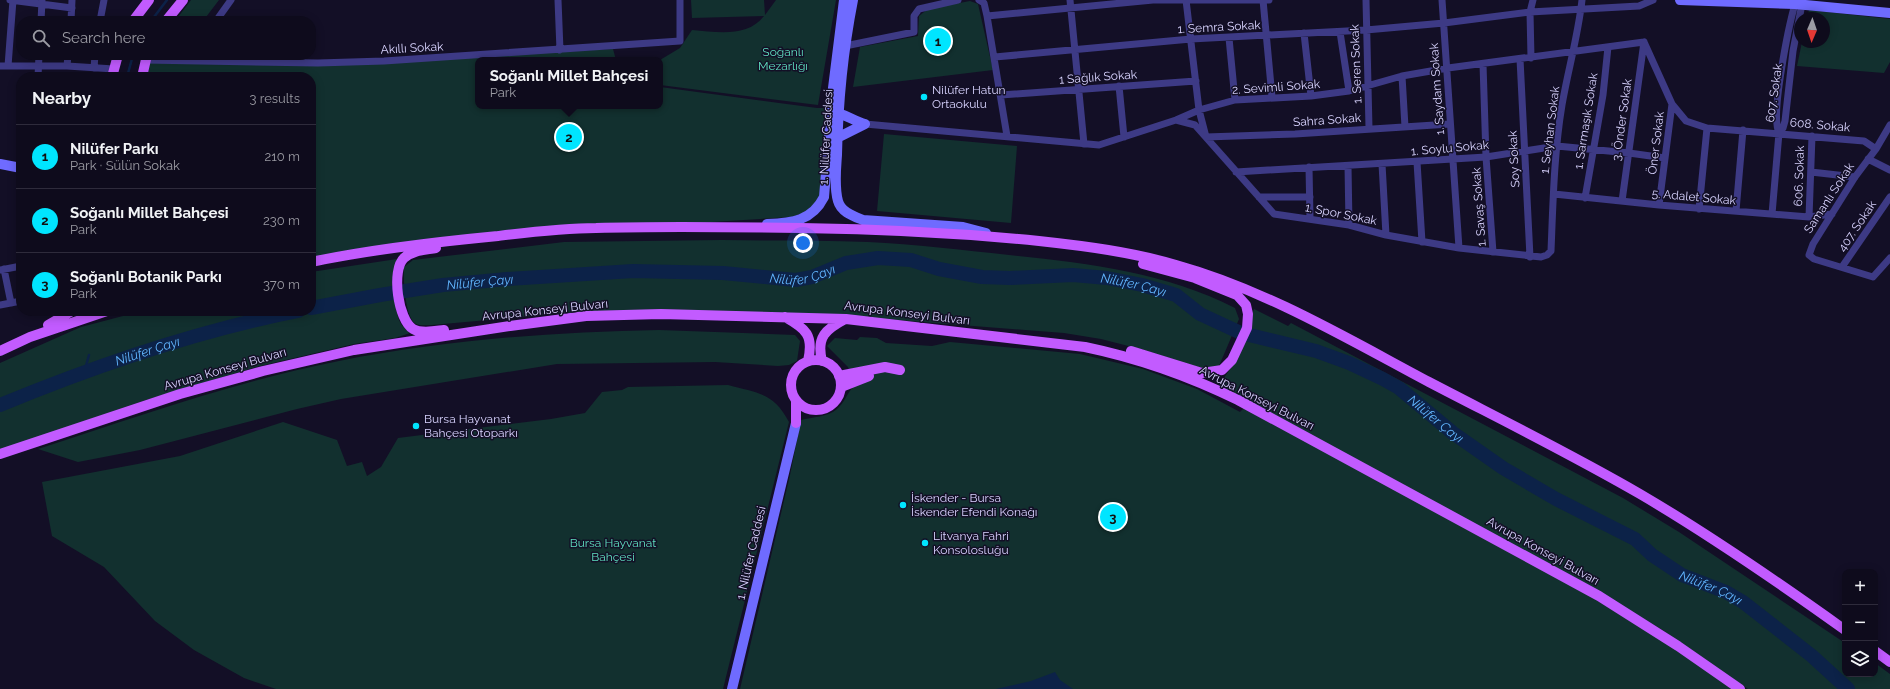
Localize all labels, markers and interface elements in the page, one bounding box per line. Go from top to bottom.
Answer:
north arrow [1794,12,1830,48]
search box [16,16,316,60]
street label: 1. Semra Sokak [1177,18,1262,36]
street label: 1. Seren Sokak [1348,23,1364,104]
pin: 1 [925,26,951,56]
icon: search [30,27,52,49]
text: Search here [62,29,145,47]
street label: Akıllı Sokak [380,39,444,57]
street label: 1. Saydam Sokak [1427,42,1447,135]
park label: Soğanlı Mezarlığı [758,45,808,73]
popup [475,57,663,109]
street label: 607. Sokak [1763,62,1785,123]
text: Soğanlı Millet Bahçesi [490,67,648,85]
street label: 1 Sağlık Sokak [1058,67,1138,87]
street label: 1. Sarmaşık Sokak [1571,71,1601,170]
street label: 2. Sevimli Sokak [1231,77,1321,97]
street label: 3. Önder Sokak [1609,77,1635,162]
place label: Nilüfer Hatun Ortaokulu [932,83,1006,111]
text: Park [490,85,516,100]
street label: 1. Seyhan Sokak [1538,85,1562,175]
text: Nearby [32,88,91,108]
street label: 1. Nilüfer Caddesi [817,89,835,185]
text: 3 results [250,91,300,106]
marker: Nilüfer Hatun Ortaokulu [919,92,929,102]
street label: Öner Sokak [1645,110,1667,175]
street label: Sahra Sokak [1292,111,1362,129]
street label: 608. Sokak [1789,115,1851,135]
pin: 2 [556,122,582,152]
street label: Soy Sokak [1505,129,1522,188]
street label: 1. Soylu Sokak [1410,138,1490,158]
text: Nilüfer Parkı [70,140,159,158]
street label: 606. Sokak [1791,145,1807,207]
text: 1 [42,149,48,164]
text: 210 m [264,149,300,164]
text: Park · Sülün Sokak [70,158,180,173]
street label: Samanlı Sokak [1801,160,1857,236]
street label: 1. Savaş Sokak [1469,166,1489,247]
street label: 5. Adalet Sokak [1651,186,1737,208]
street label: 407. Sokak [1835,197,1879,254]
street label: 1. Spor Sokak [1304,200,1379,228]
text: Soğanlı Millet Bahçesi [70,204,229,222]
text: 2 [41,213,49,228]
text: 230 m [263,213,300,228]
text: Park [70,222,97,237]
your location [793,233,813,253]
water label: Nilüfer Çayı [769,261,838,288]
text: Soğanlı Botanik Parkı [70,268,222,286]
water label: Nilüfer Çayı [1100,270,1168,300]
water label: Nilüfer Çayı [446,272,514,293]
text: 3 [41,277,49,292]
text: 370 m [263,277,300,292]
text: Park [70,286,97,301]
street label: Avrupa Konseyi Bulvarı [481,296,609,324]
street label: Avrupa Konseyi Bulvarı [843,298,971,328]
water label: Nilüfer Çayı [113,334,182,369]
street label: Avrupa Konseyi Bulvarı [162,345,288,393]
street label: Avrupa Konseyi Bulvarı [1197,363,1317,433]
water label: Nilüfer Çayı [1405,392,1467,446]
place label: Bursa Hayvanat Bahçesi Otoparkı [424,412,518,440]
marker: Bursa Hayvanat Bahçesi Otoparkı [411,421,421,431]
place label: İskender - Bursa İskender Efendi Konağı [911,491,1037,519]
marker: İskender - Bursa İskender Efendi Konağı [898,500,908,510]
pin: 3 [1100,502,1126,532]
street label: 1. Nilüfer Caddesi [733,505,769,601]
street label: Avrupa Konseyi Bulvarı [1484,514,1602,588]
place label: Litvanya Fahri Konsolosluğu [933,529,1009,557]
park label: Bursa Hayvanat Bahçesi [570,536,656,564]
marker: Litvanya Fahri Konsolosluğu [920,538,930,548]
water label: Nilüfer Çayı [1677,568,1745,608]
map controls [1842,569,1878,677]
button: + [1842,569,1878,605]
button: − [1842,605,1878,641]
button: layers [1842,641,1878,677]

